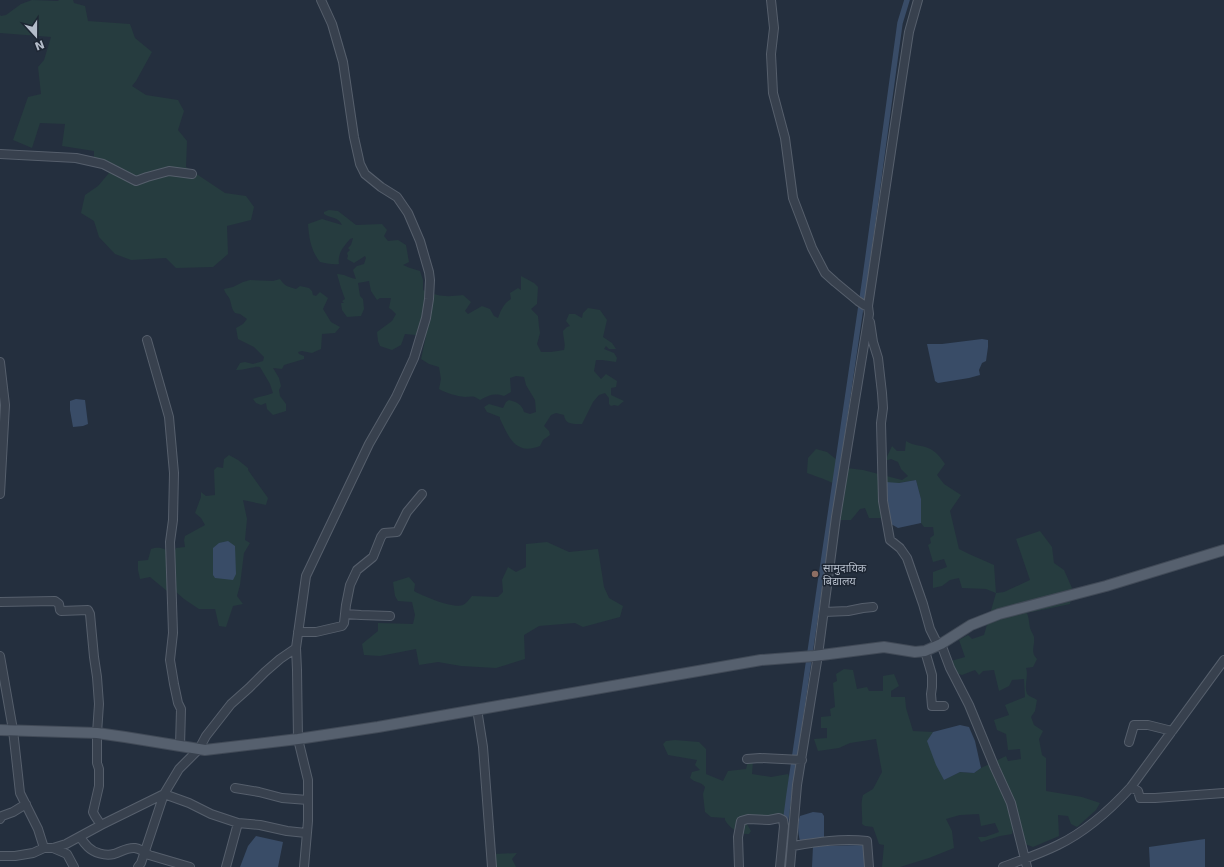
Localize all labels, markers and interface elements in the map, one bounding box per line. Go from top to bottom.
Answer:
north arrow [16,16,56,56]
text: N [33,37,46,53]
place label: सामुदायिक बिद्यालय [823,562,867,588]
marker: सामुदायिक बिद्यालय [810,569,820,579]

